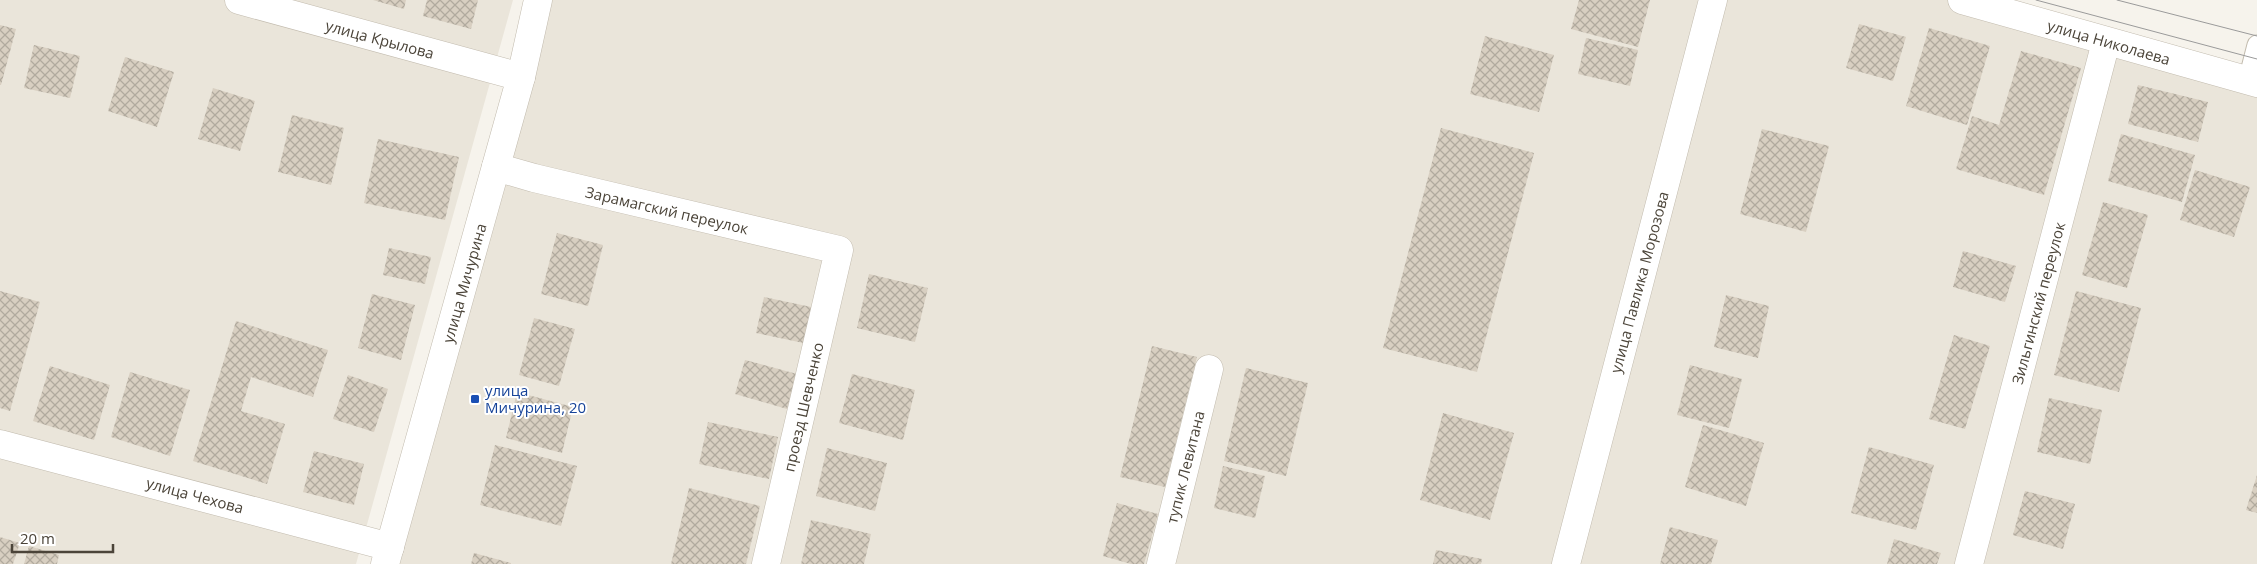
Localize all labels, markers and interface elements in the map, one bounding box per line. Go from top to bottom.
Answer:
street label: улица Крылова [323,15,437,63]
street label: улица Николаева [2045,15,2173,69]
street label: Зарамагский переулок [584,182,751,239]
street label: улица Павлика Морозова [1605,189,1673,375]
street label: Зильгинский переулок [2007,219,2069,386]
street label: улица Мичурина [437,221,491,345]
street label: проезд Шевченко [778,340,828,474]
place label: улица Мичурина, 20 [485,380,586,417]
marker: улица Мичурина, 20 [469,393,481,405]
street label: тупик Левитана [1161,409,1209,525]
street label: улица Чехова [144,472,246,518]
scale bar [12,522,114,554]
text: 20 m [20,528,55,548]

